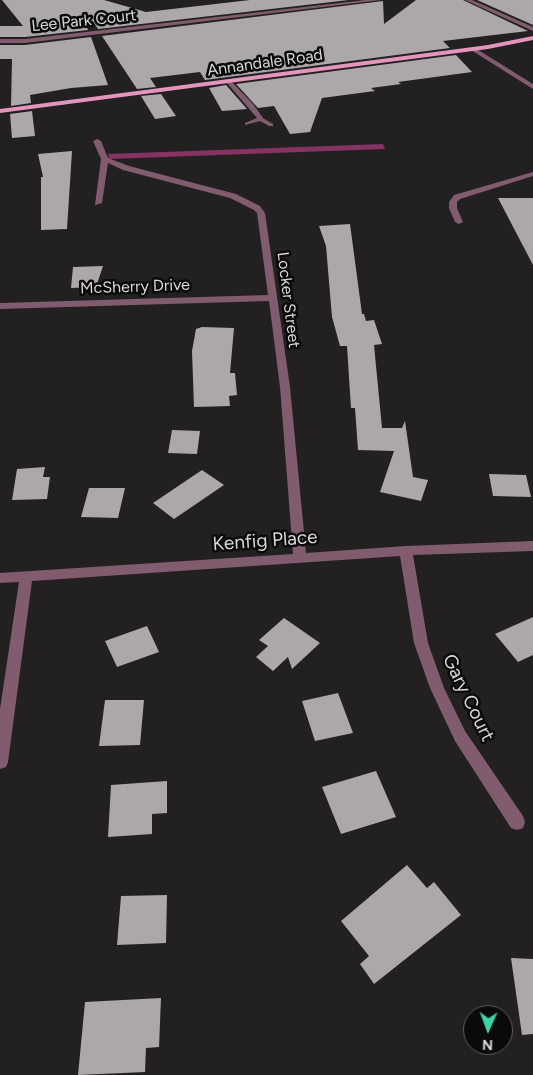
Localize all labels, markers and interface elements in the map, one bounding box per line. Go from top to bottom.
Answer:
street label: Lee Park Court [31,6,137,36]
street label: Annandale Road [206,45,324,81]
street label: Locker Street [273,251,303,349]
street label: McSherry Drive [80,275,190,299]
street label: Kenfig Place [212,526,318,556]
street label: Gary Court [437,651,499,745]
north arrow [463,1005,513,1055]
text: N [482,1036,493,1053]

